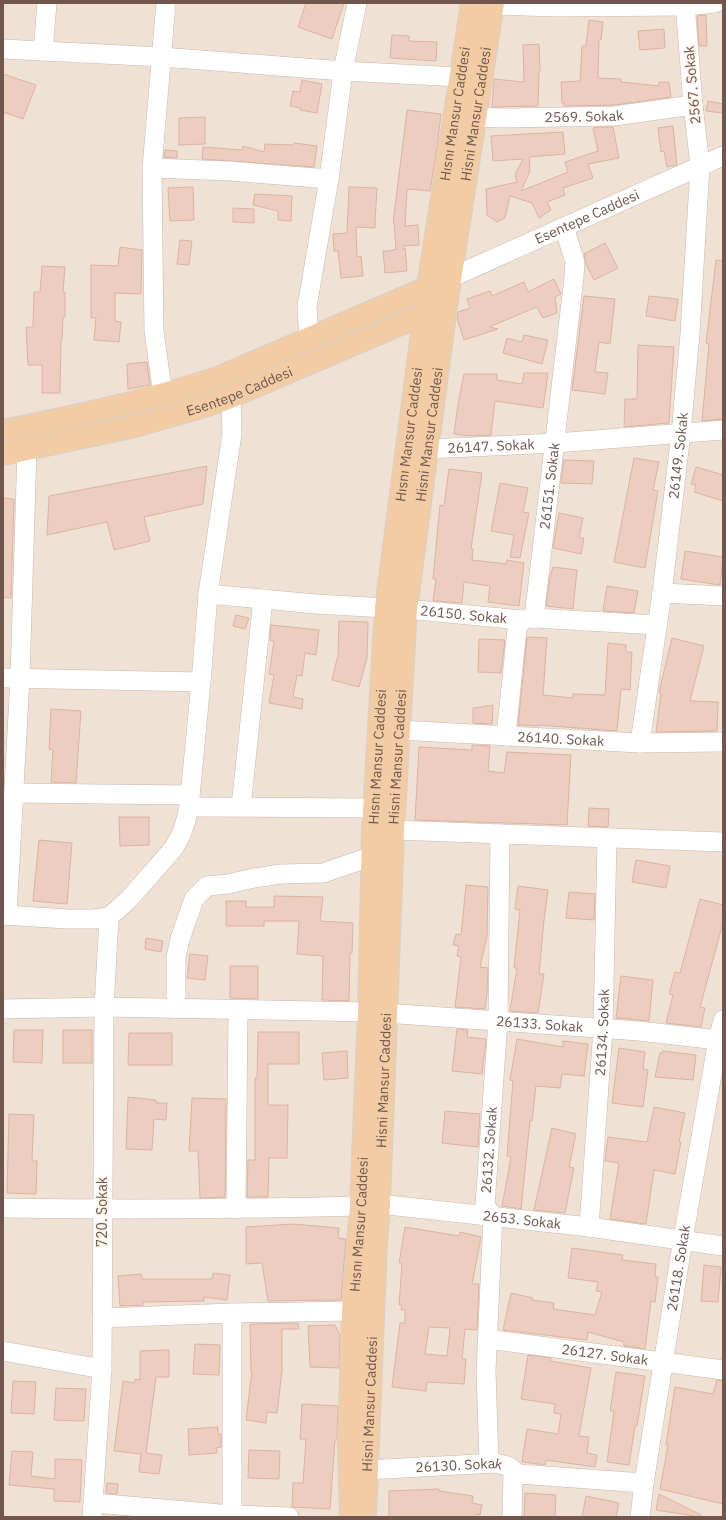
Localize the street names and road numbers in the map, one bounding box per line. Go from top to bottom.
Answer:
street label: 2567. Sokak [680,44,704,125]
street label: Hısnı Mansur Caddesi [436,45,474,182]
street label: Hisni Mansur Caddesi [456,46,495,182]
street label: 2569. Sokak [544,106,625,126]
street label: Esentepe Caddesi [532,186,642,248]
street label: Esentepe Caddesi [184,362,295,420]
street label: Hısnı Mansur Caddesi [391,366,427,503]
street label: Hisni Mansur Caddesi [411,366,447,503]
street label: 26149. Sokak [664,411,692,500]
street label: 26147. Sokak [447,435,536,457]
street label: 26151. Sokak [535,441,564,530]
street label: 26150. Sokak [419,601,509,628]
street label: Hısnı Mansur Caddesi [364,689,390,825]
street label: Hisni Mansur Caddesi [384,689,410,825]
street label: 26140. Sokak [517,727,605,750]
street label: 26134. Sokak [591,988,613,1077]
street label: Hisni Mansur Caddesi [372,1012,395,1148]
street label: 26133. Sokak [495,1012,584,1036]
street label: 26132. Sokak [477,1105,501,1194]
street label: Hısnı Mansur Caddesi [345,1156,372,1293]
street label: 720. Sokak [93,1176,111,1247]
street label: 2653. Sokak [482,1206,563,1233]
street label: 26118. Sokak [663,1223,694,1313]
street label: Hisni Mansur Caddesi [358,1336,381,1472]
street label: 26127. Sokak [561,1340,650,1369]
street label: 26130. Sokak [415,1454,505,1476]

